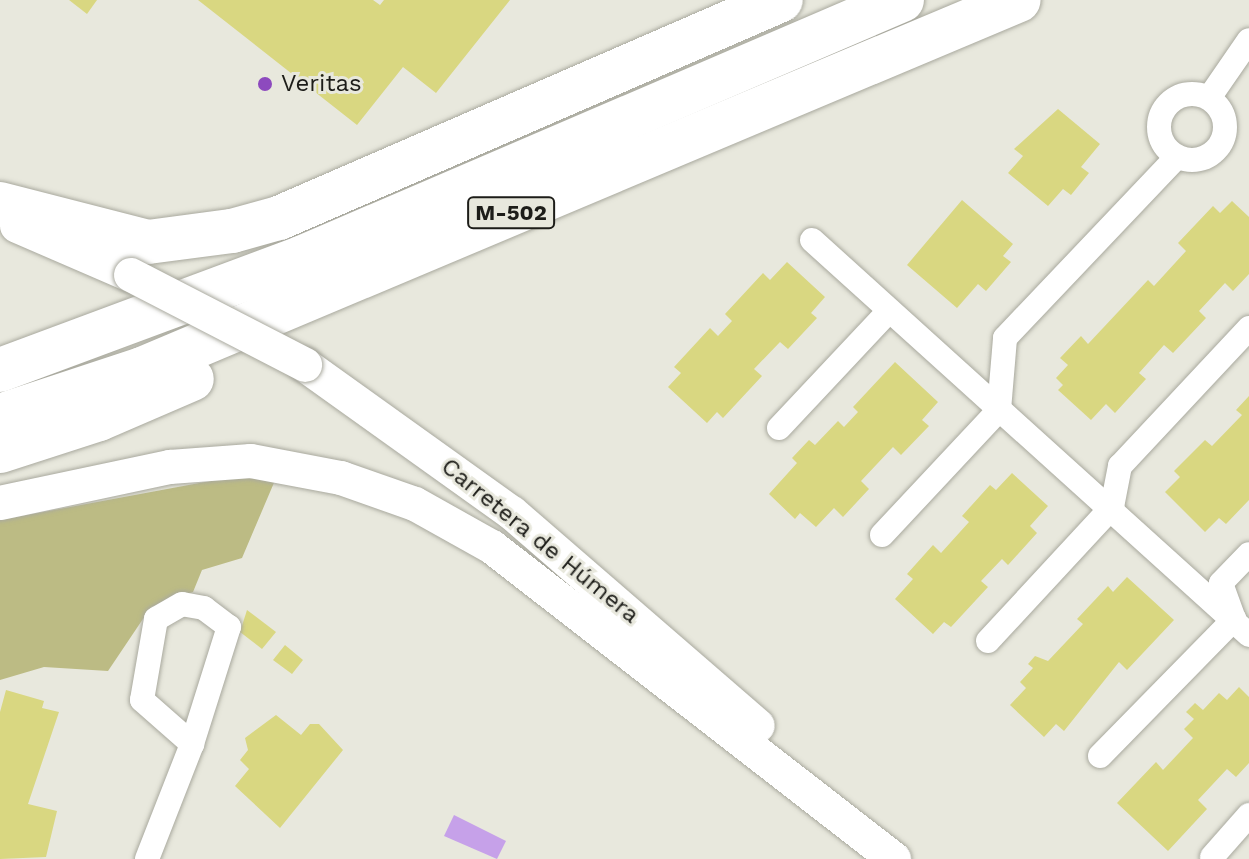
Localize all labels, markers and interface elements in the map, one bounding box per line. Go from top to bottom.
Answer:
place label: Veritas [281,70,362,98]
marker: Veritas [256,75,274,93]
road number: M-502 [467,195,555,231]
street label: Carretera de Húmera [435,452,645,630]

